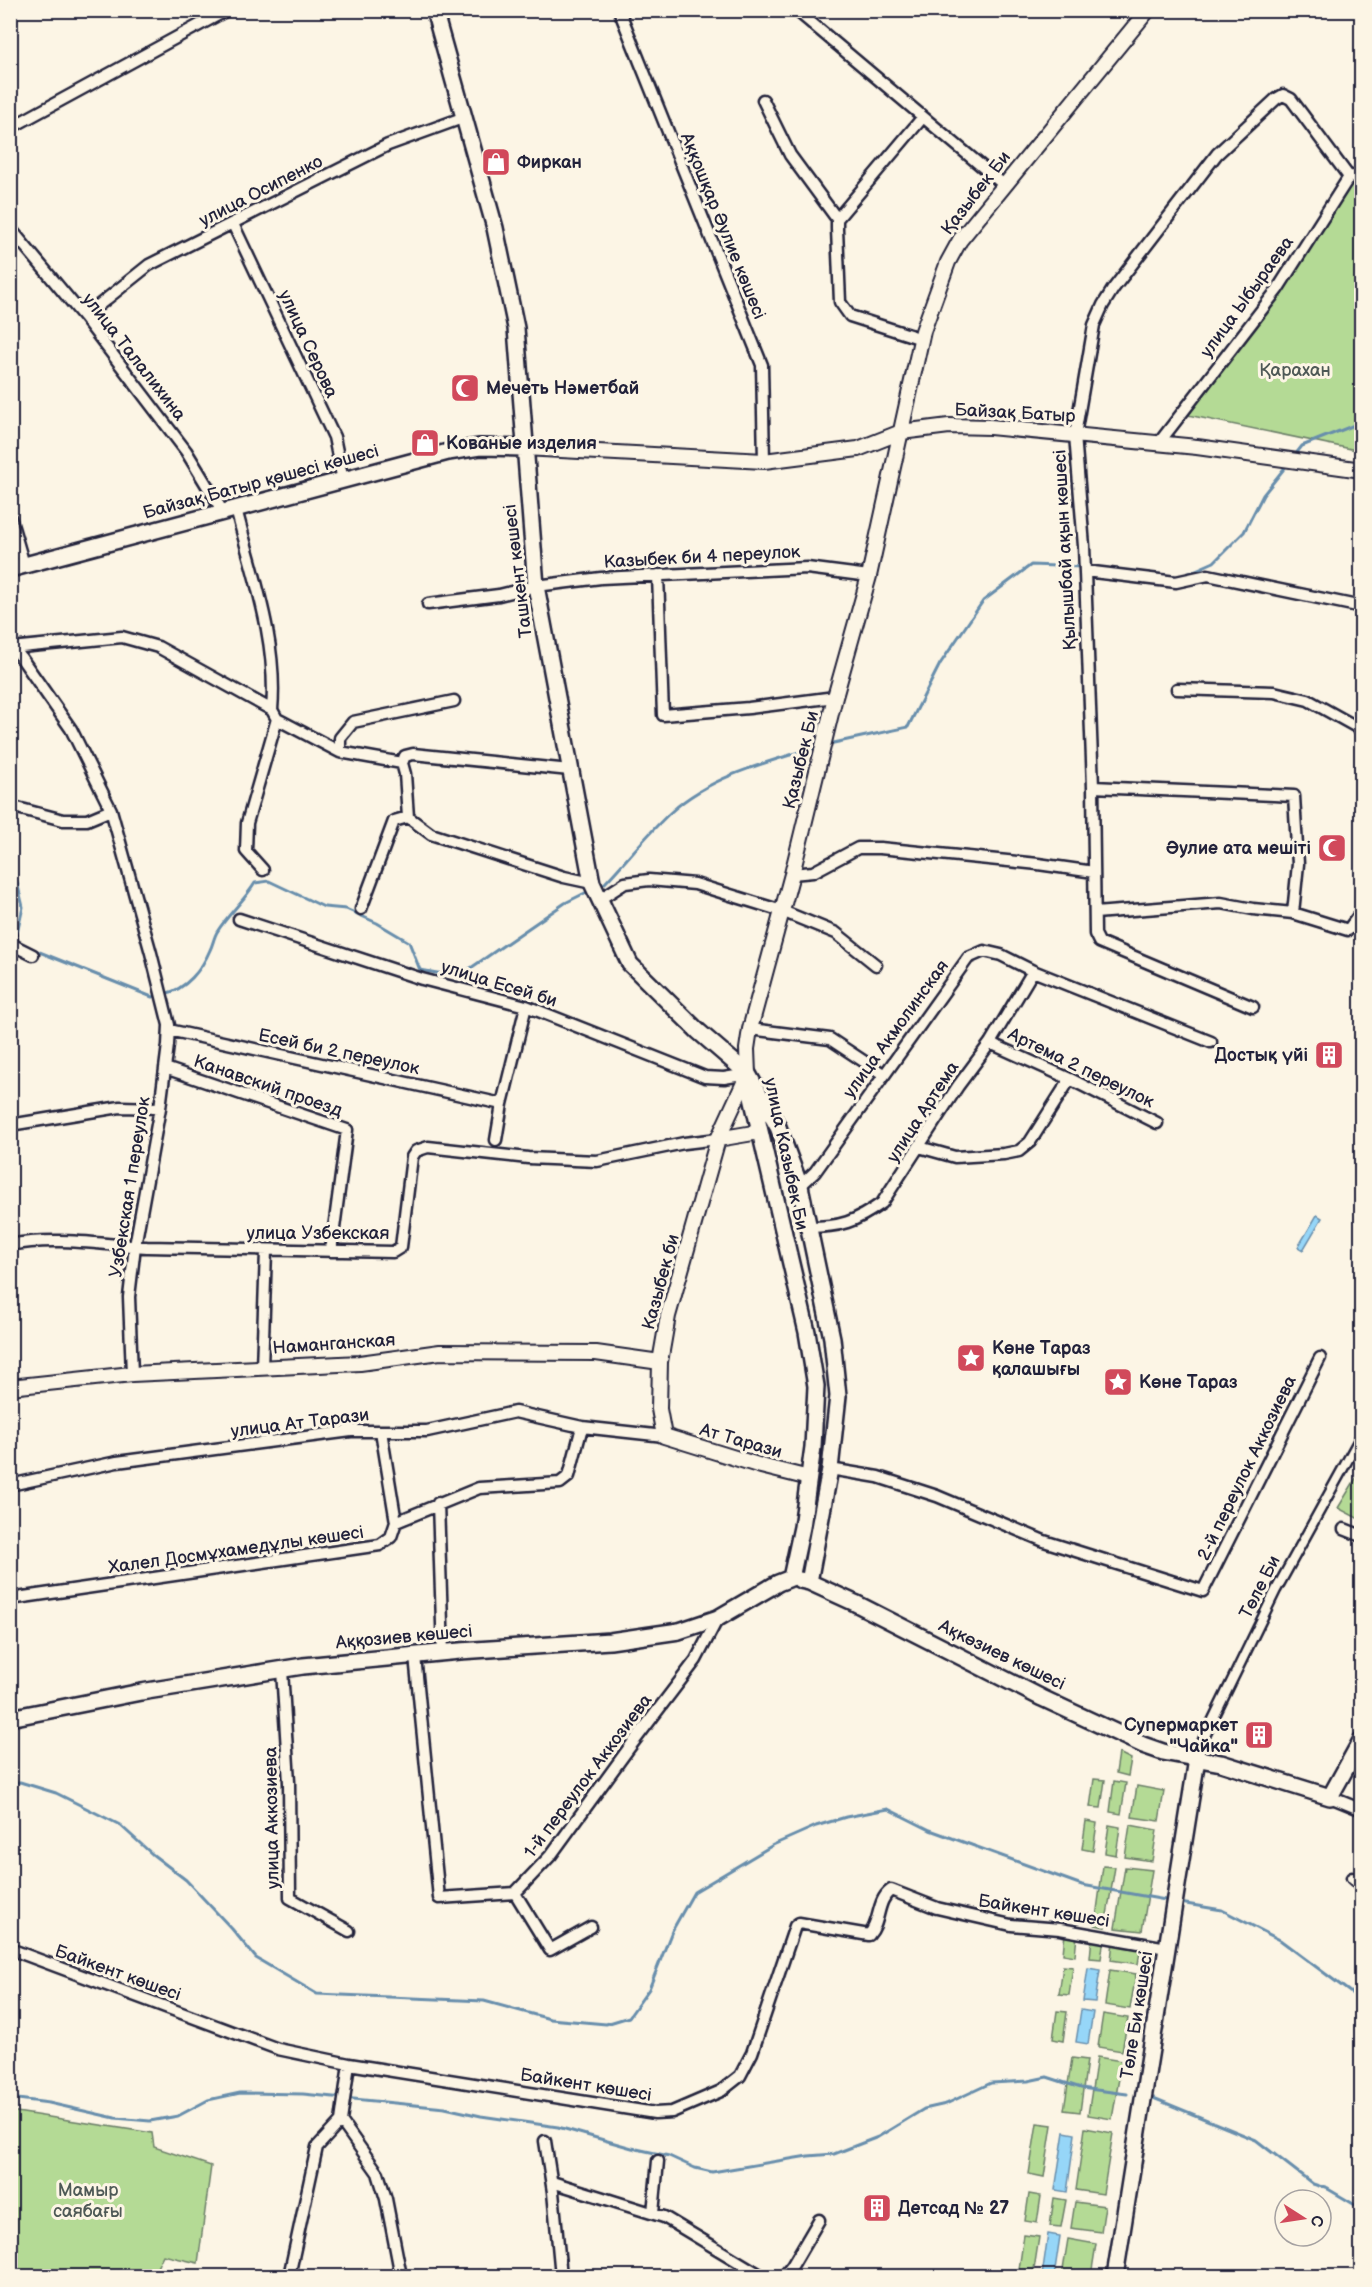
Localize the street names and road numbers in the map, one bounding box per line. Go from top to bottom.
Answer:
street label: Аққошқар Әулие көшесі [676,129,770,322]
street label: Қазыбек Би [937,147,1015,239]
street label: улица Осипенко [196,151,326,231]
street label: улица Ыбыраева [1196,232,1298,362]
street label: улица Серова [274,287,342,402]
street label: улица Талалихина [78,289,190,425]
street label: Байзақ Батыр [954,399,1076,427]
street label: Байзақ Батыр қөшесі көшесі [141,440,381,524]
street label: Қылышбай ақын көшесі [1049,449,1081,651]
street label: Ташкент көшесі [499,503,537,639]
street label: Казыбек би 4 переулок [603,541,801,573]
street label: Қазыбек Би [779,709,823,811]
street label: улица Есей би [438,956,560,1012]
street label: улица Акмолинская [839,956,953,1102]
street label: Артема 2 переулок [1004,1023,1158,1113]
street label: Есей би 2 переулок [257,1025,422,1079]
street label: Канавский проезд [191,1051,345,1121]
street label: улица Артема [883,1057,964,1166]
street label: улица Казыбек Би [760,1076,812,1232]
street label: Узбекская 1 переулок [105,1095,155,1279]
street label: улица Узбекская [247,1223,389,1244]
street label: Казыбек би [638,1232,684,1332]
street label: Наманганская [272,1329,396,1359]
street label: 2-й переулок Аккозиева [1193,1372,1301,1564]
street label: улица Ат Тарази [230,1404,370,1442]
street label: Ат Тарази [696,1419,785,1463]
street label: Халел Досмұхамедұлы көшесі [107,1522,365,1578]
street label: Төле Би [1235,1552,1285,1622]
street label: Ақкөзиев көшесі [934,1615,1069,1695]
street label: Аққозиев көшесі [334,1621,473,1654]
street label: 1-й переулок Аккозиева [520,1690,657,1862]
street label: улица Аккозиева [260,1746,284,1889]
street label: Байкент көшесі [977,1890,1111,1932]
street label: Байкент көшесі [52,1940,184,2006]
street label: Төле Би көшесі [1117,1950,1157,2080]
street label: Байкент көшесі [519,2064,653,2106]

